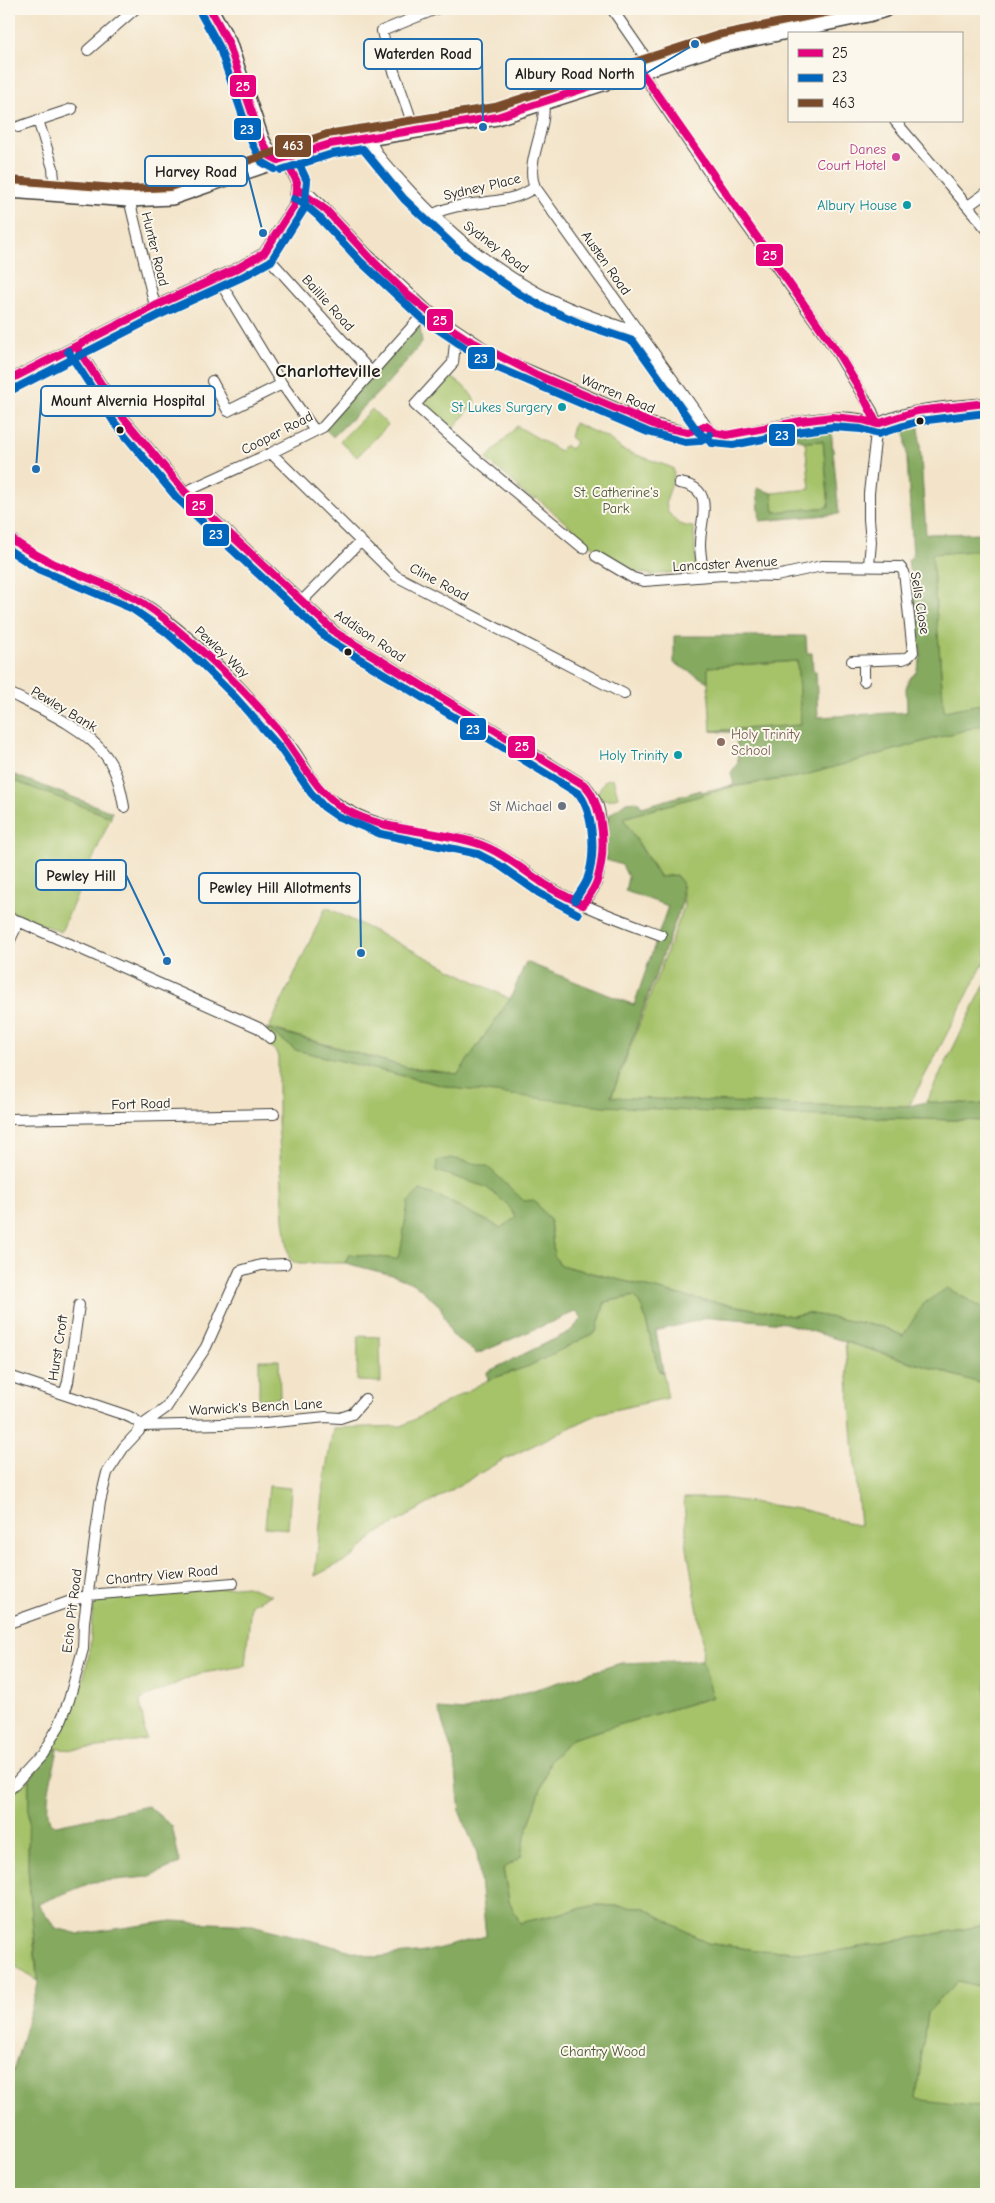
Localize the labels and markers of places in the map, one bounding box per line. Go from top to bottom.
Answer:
callout: Waterden Road [364,39,482,69]
callout: Albury Road North [506,59,645,89]
place label: Danes Court Hotel [818,141,886,174]
marker: Danes Court Hotel [890,151,902,163]
callout: Harvey Road [145,156,247,186]
place label: Albury House [817,197,897,214]
marker: Albury House [901,199,913,211]
callout: Mount Alvernia Hospital [41,386,215,416]
place label: St Lukes Surgery [451,399,553,416]
marker: St Lukes Surgery [556,401,568,413]
unlabelled marker [915,416,925,426]
unlabelled marker [115,425,125,435]
unlabelled marker [343,647,353,657]
place label: Holy Trinity School [731,726,800,759]
marker: Holy Trinity School [715,736,727,748]
place label: Holy Trinity [599,747,669,764]
marker: Holy Trinity [672,749,684,761]
place label: St Michael [489,798,552,815]
marker: St Michael [556,800,568,812]
callout: Pewley Hill [36,860,126,890]
callout: Pewley Hill Allotments [199,873,360,903]

